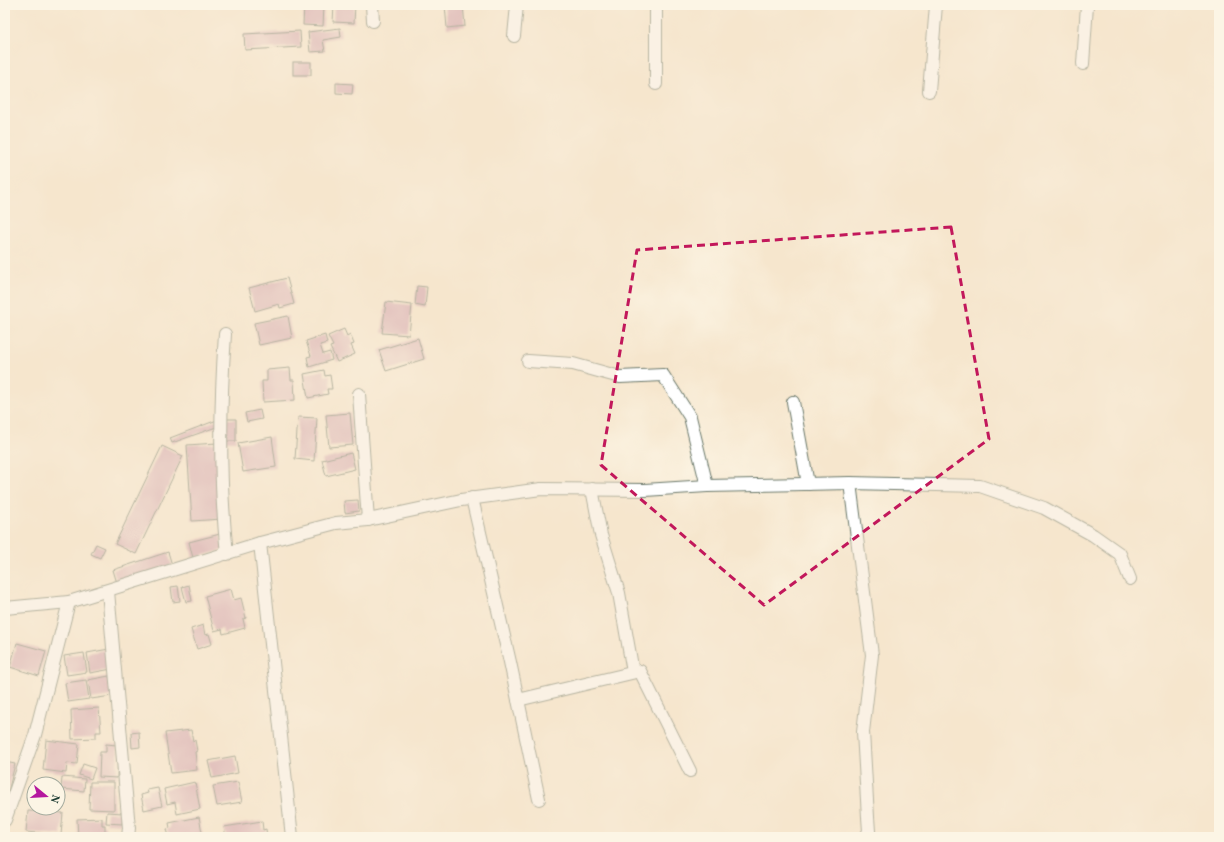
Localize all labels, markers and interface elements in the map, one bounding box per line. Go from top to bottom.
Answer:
north arrow [26,776,66,816]
text: N [46,793,62,805]

